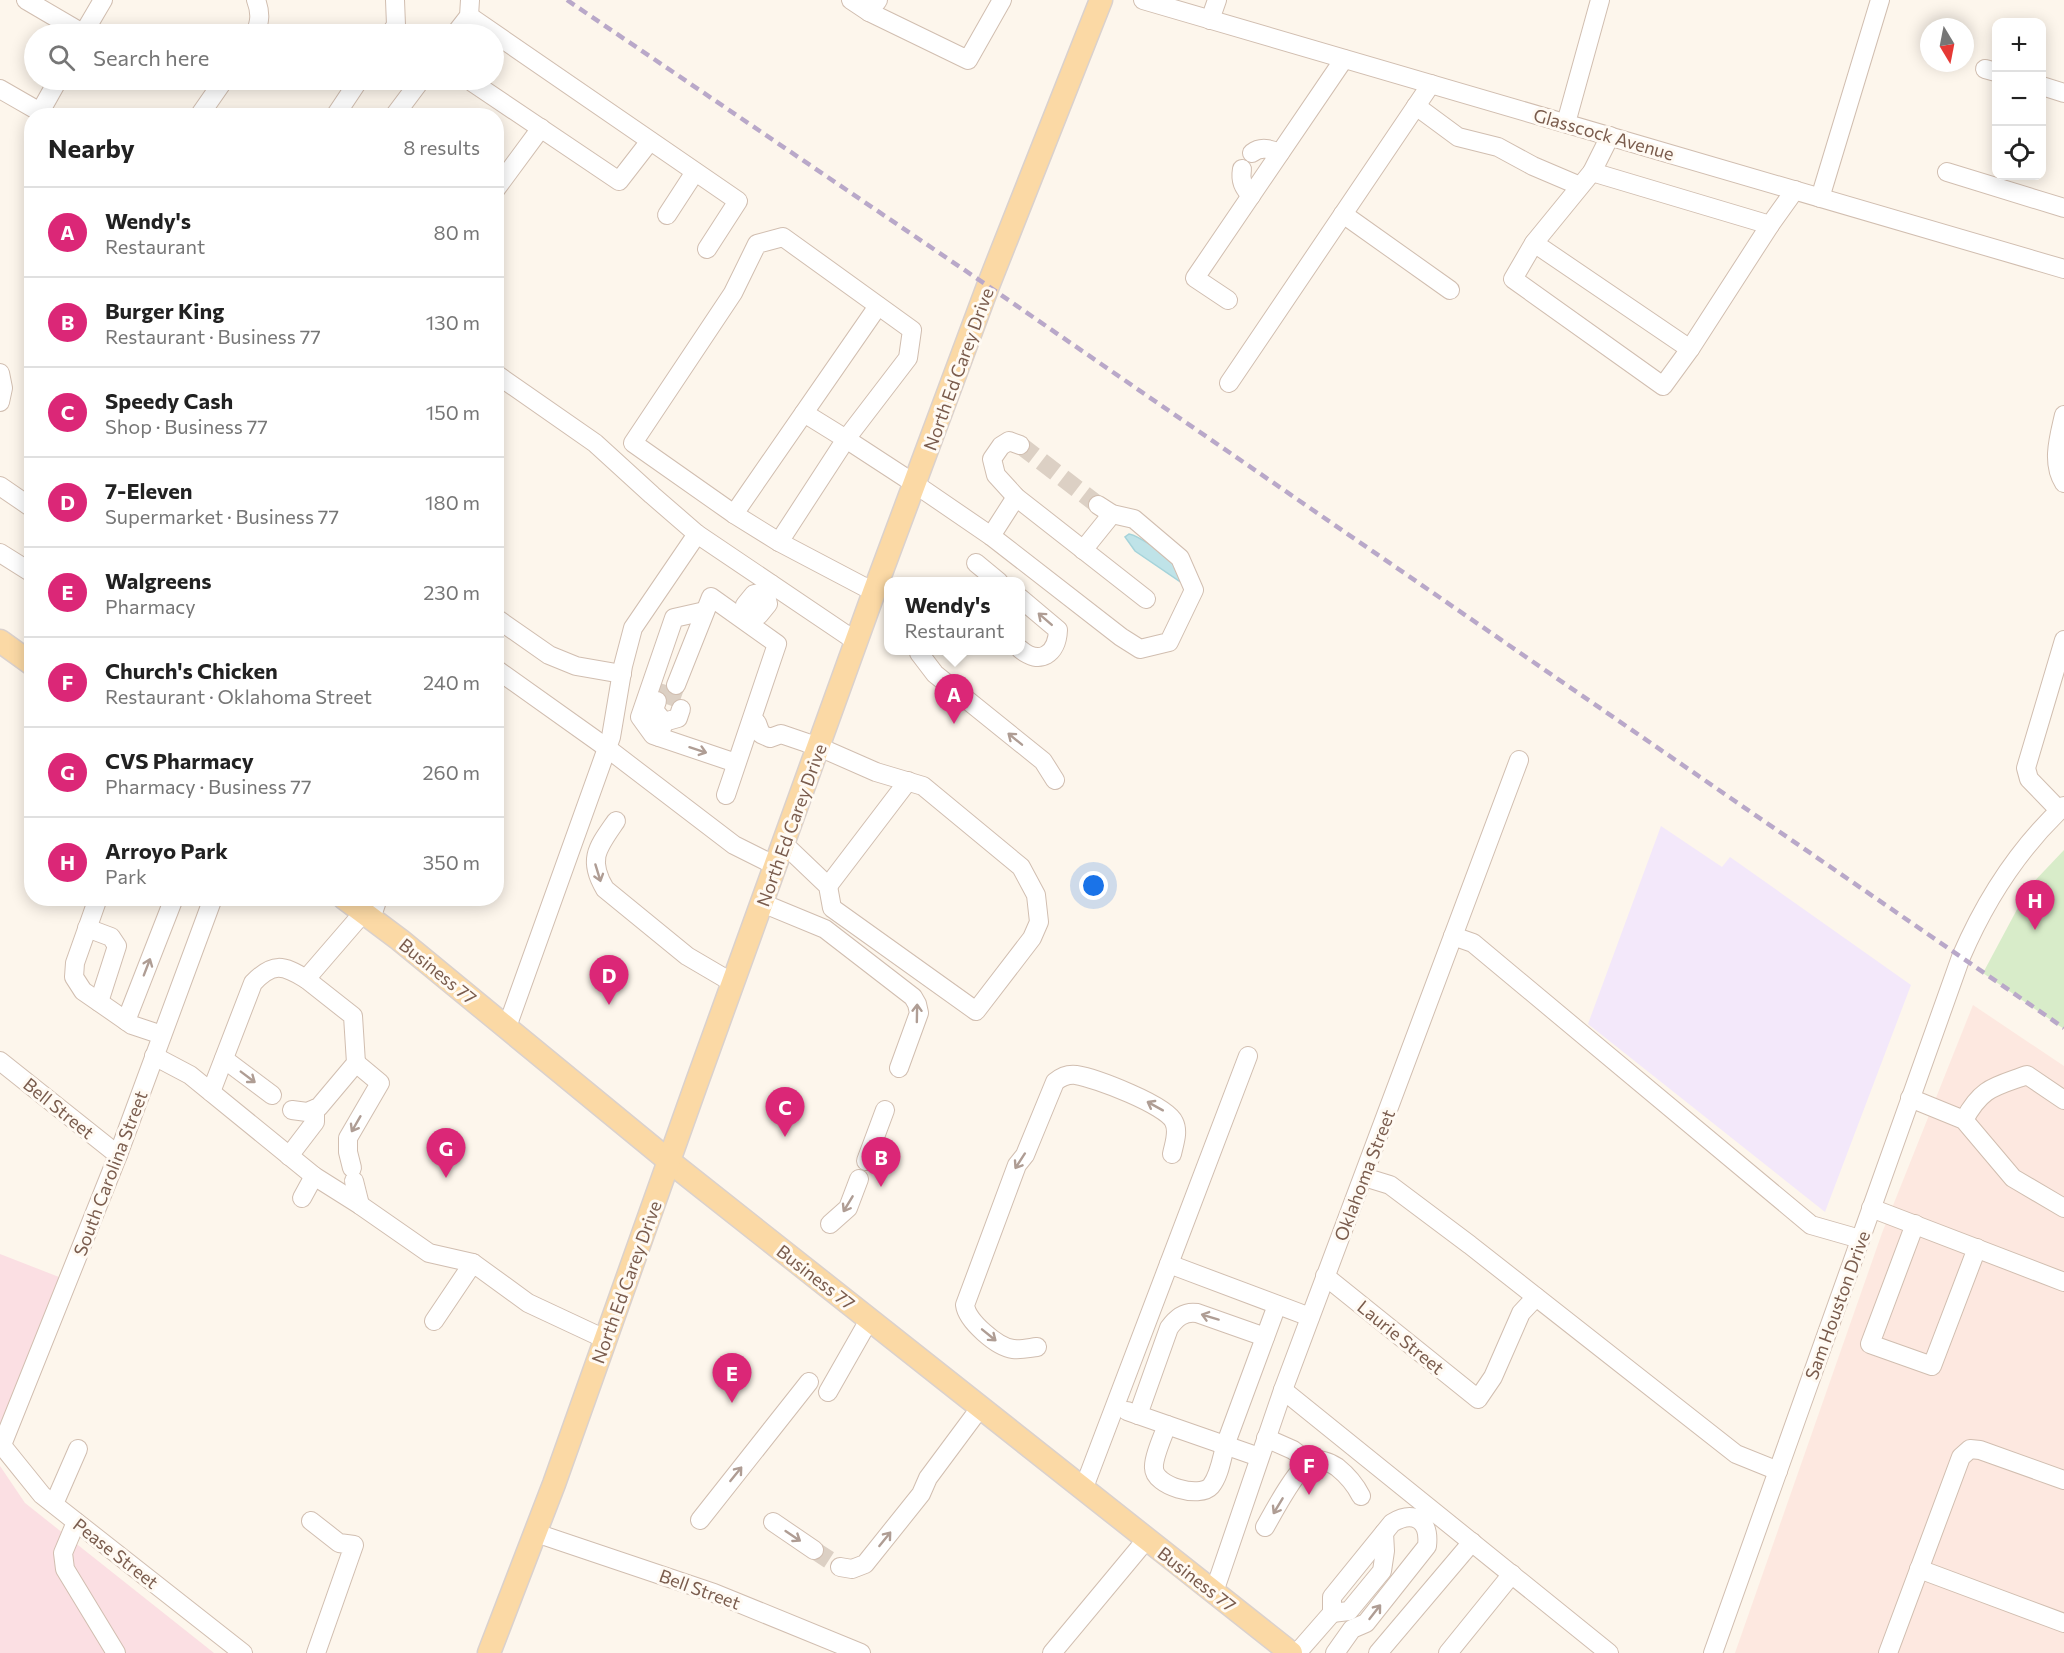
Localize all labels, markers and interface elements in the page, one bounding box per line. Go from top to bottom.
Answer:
north arrow [1920,18,1974,72]
map controls [1992,18,2046,180]
button: + [1992,18,2046,72]
search box [24,24,504,90]
icon: search [45,41,78,74]
text: Search here [93,44,209,71]
button: − [1992,72,2046,126]
street label: Glasscock Avenue [1531,103,1677,165]
button: locate [1992,126,2046,180]
text: Nearby [48,132,135,163]
text: 8 results [403,135,480,159]
text: Wendy's [105,207,191,234]
text: A [60,220,75,244]
text: 80 m [434,220,480,244]
text: Restaurant [105,234,205,258]
street label: North Ed Carey Drive [918,285,998,453]
text: Burger King [105,297,224,324]
text: B [61,310,74,334]
text: 130 m [426,310,480,334]
text: Restaurant · Business 77 [105,324,321,348]
text: Speedy Cash [105,387,233,414]
text: C [61,400,74,424]
text: 150 m [426,400,480,424]
text: Shop · Business 77 [105,414,268,438]
text: 7-Eleven [105,477,193,504]
text: D [60,490,75,514]
text: 180 m [425,490,480,514]
text: Supermarket · Business 77 [105,504,339,528]
text: Walgreens [105,567,211,594]
popup [884,577,1025,655]
text: E [62,580,73,604]
text: 230 m [423,580,480,604]
text: Wendy's [904,591,990,618]
text: Pharmacy [105,594,196,618]
one-way arrow [1038,612,1053,626]
text: Restaurant [904,618,1005,642]
text: Church's Chicken [105,657,278,684]
text: F [62,670,73,694]
text: 240 m [423,670,480,694]
pin: A [934,674,974,724]
text: Restaurant · Oklahoma Street [105,684,372,708]
one-way arrow [1007,732,1023,745]
street label: North Ed Carey Drive [751,741,831,909]
one-way arrow [688,745,707,756]
text: CVS Pharmacy [105,747,254,774]
text: G [60,760,75,784]
text: 260 m [422,760,480,784]
text: Pharmacy · Business 77 [105,774,311,798]
text: Arroyo Park [105,837,228,864]
text: H [60,850,75,874]
text: 350 m [423,850,480,874]
one-way arrow [593,863,604,882]
text: Park [105,864,147,888]
your location [1079,871,1108,900]
pin: H [2016,880,2054,930]
street label: Business 77 [395,933,481,1009]
pin: D [590,956,628,1005]
one-way arrow [142,958,153,977]
one-way arrow [911,1004,922,1023]
one-way arrow [239,1071,255,1083]
street label: Bell Street [19,1073,99,1143]
street label: South Carolina Street [68,1087,152,1259]
pin: C [766,1088,804,1137]
one-way arrow [1147,1100,1164,1112]
street label: Oklahoma Street [1329,1106,1399,1244]
one-way arrow [350,1115,362,1132]
pin: G [426,1128,466,1178]
pin: B [862,1138,900,1187]
one-way arrow [1014,1153,1027,1170]
one-way arrow [842,1195,854,1212]
street label: North Ed Carey Drive [586,1198,666,1366]
street label: Sam Houston Drive [1800,1228,1874,1382]
street label: Business 77 [773,1240,859,1314]
street label: Laurie Street [1353,1295,1449,1379]
one-way arrow [1201,1311,1220,1322]
one-way arrow [981,1329,997,1342]
pin: E [712,1354,752,1403]
pin: F [1290,1446,1328,1495]
one-way arrow [730,1467,743,1483]
one-way arrow [1271,1497,1283,1514]
street label: Pease Street [69,1513,163,1593]
one-way arrow [784,1530,801,1542]
one-way arrow [879,1531,892,1547]
street label: Business 77 [1154,1542,1240,1616]
street label: Bell Street [656,1564,744,1614]
one-way arrow [1368,1605,1381,1621]

